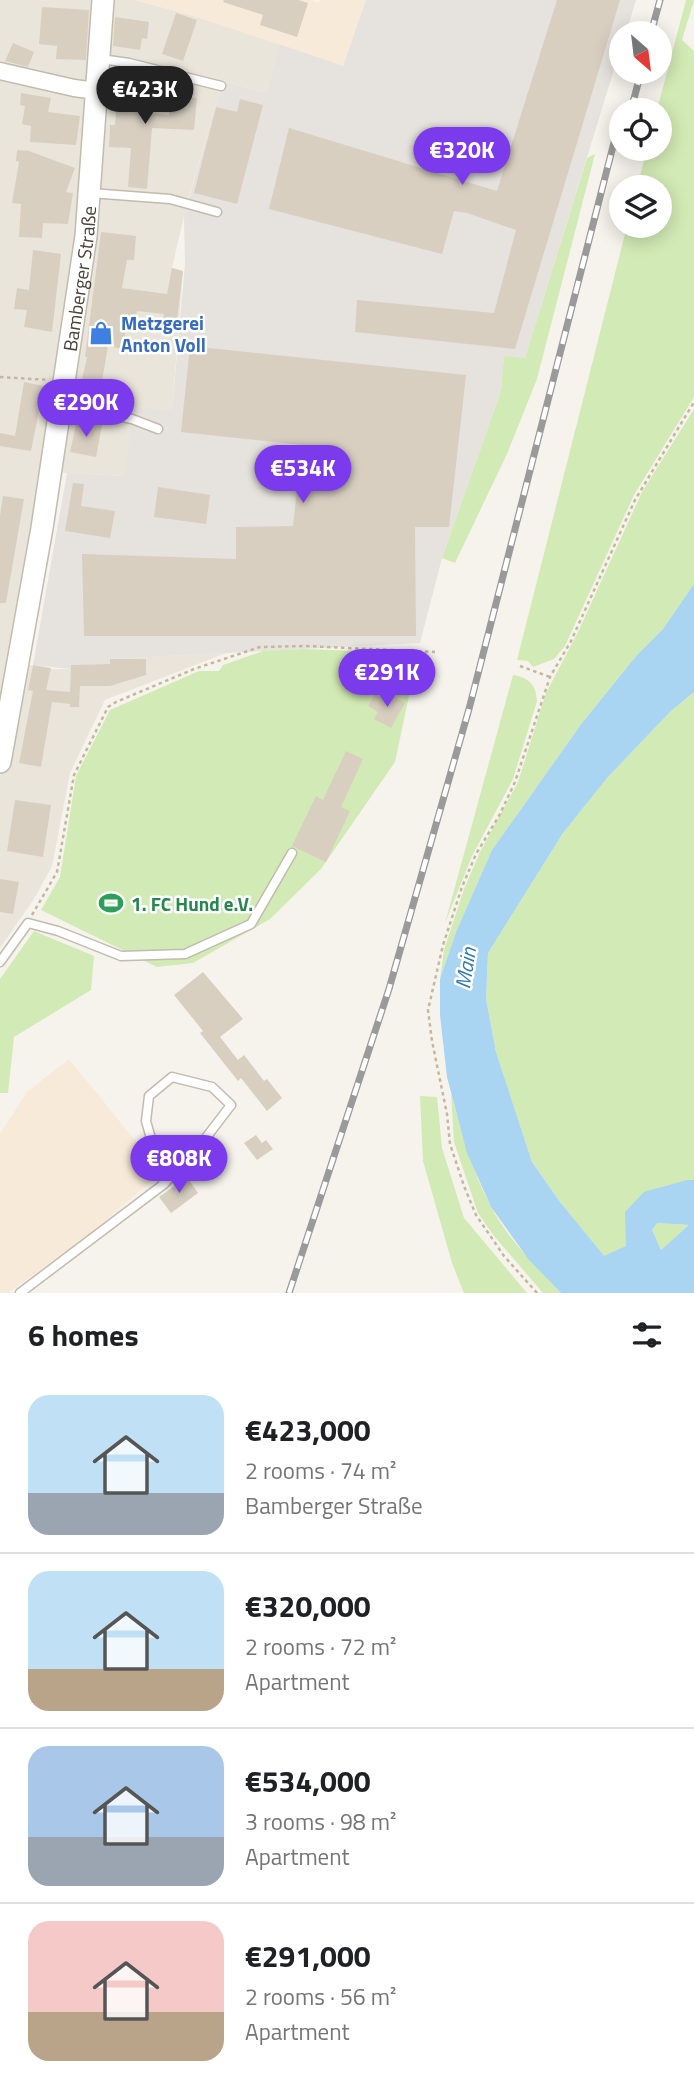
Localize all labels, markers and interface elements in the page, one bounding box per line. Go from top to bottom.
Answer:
north arrow [609,21,672,84]
map controls [609,21,672,238]
pin: €423K [96,66,194,126]
text: €423K [112,71,178,106]
button: locate [609,98,672,161]
pin: €320K [413,128,511,187]
text: €320K [429,132,495,167]
button: layers [609,175,672,238]
street label: Bamberger Straße [54,205,103,353]
place label: Metzgerei Anton Voll [121,308,206,359]
shop icon: Metzgerei Anton Voll [87,319,115,347]
pin: €290K [37,380,135,439]
text: €290K [53,384,119,419]
pin: €534K [254,446,352,505]
text: €534K [270,450,336,485]
pin: €291K [338,650,436,709]
text: €291K [354,654,420,689]
sports icon: 1. FC Hund e.V. [97,889,125,917]
place label: 1. FC Hund e.V. [131,889,253,918]
water label: Main [446,944,484,991]
pin: €808K [130,1136,228,1195]
text: €808K [146,1140,212,1175]
text: 6 homes [28,1312,139,1358]
icon: filters [628,1316,666,1354]
text: €423,000 [245,1407,371,1453]
icon: home [84,1423,168,1507]
text: 2 rooms · 74 m² [245,1453,396,1488]
text: Bamberger Straße [245,1488,423,1523]
text: €320,000 [245,1583,371,1629]
icon: home [84,1599,168,1683]
text: 2 rooms · 72 m² [245,1629,396,1664]
text: Apartment [245,1664,350,1699]
text: €534,000 [245,1758,371,1804]
icon: home [84,1774,168,1858]
text: 3 rooms · 98 m² [245,1804,396,1839]
text: Apartment [245,1839,350,1874]
text: €291,000 [245,1933,371,1979]
icon: home [84,1949,168,2033]
text: 2 rooms · 56 m² [245,1979,396,2014]
text: Apartment [245,2014,350,2049]

